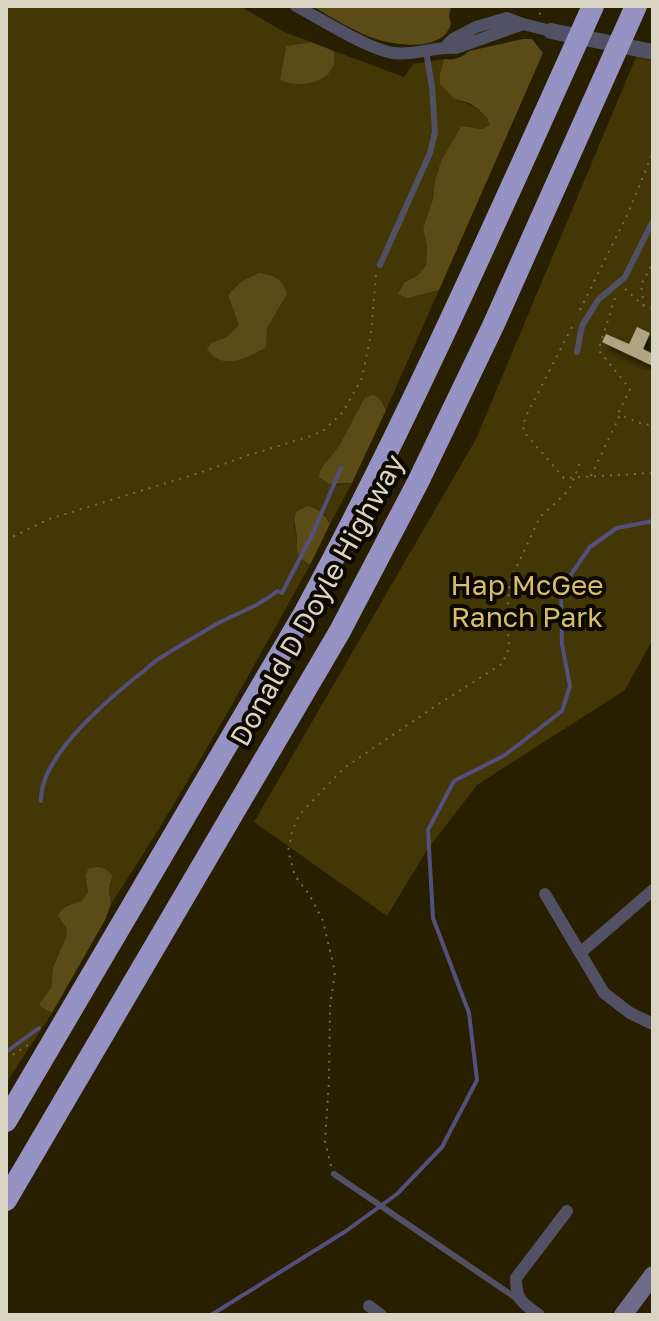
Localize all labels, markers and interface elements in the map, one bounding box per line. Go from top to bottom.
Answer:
street label: Donald D Doyle Highway [223,448,411,751]
park label: Hap McGee Ranch Park [451,568,603,633]

